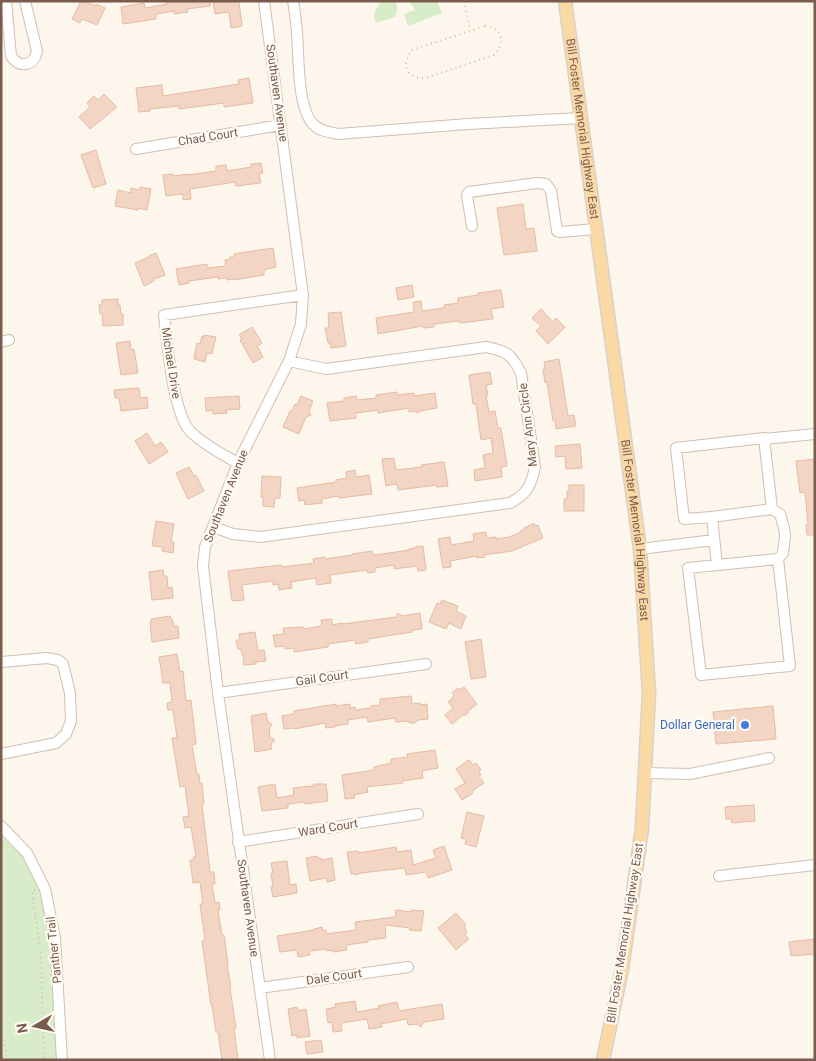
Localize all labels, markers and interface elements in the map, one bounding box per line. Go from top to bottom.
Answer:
street label: Bill Foster Memorial Highway East [563,38,602,220]
street label: Southaven Avenue [263,43,291,143]
street label: Chad Court [177,125,239,149]
street label: Michael Drive [158,326,184,400]
street label: Mary Ann Circle [516,382,540,468]
street label: Bill Foster Memorial Highway East [618,439,651,621]
street label: Southaven Avenue [201,448,251,544]
street label: Gail Court [295,667,349,689]
place label: Dollar General [660,718,735,732]
marker: Dollar General [739,719,751,731]
street label: Ward Court [297,816,359,840]
street label: Bill Foster Memorial Highway East [604,842,646,1024]
street label: Southaven Avenue [234,858,262,958]
street label: Panther Trail [44,916,64,984]
street label: Dale Court [305,966,363,988]
north arrow [10,1001,60,1051]
text: N [13,1022,31,1034]

